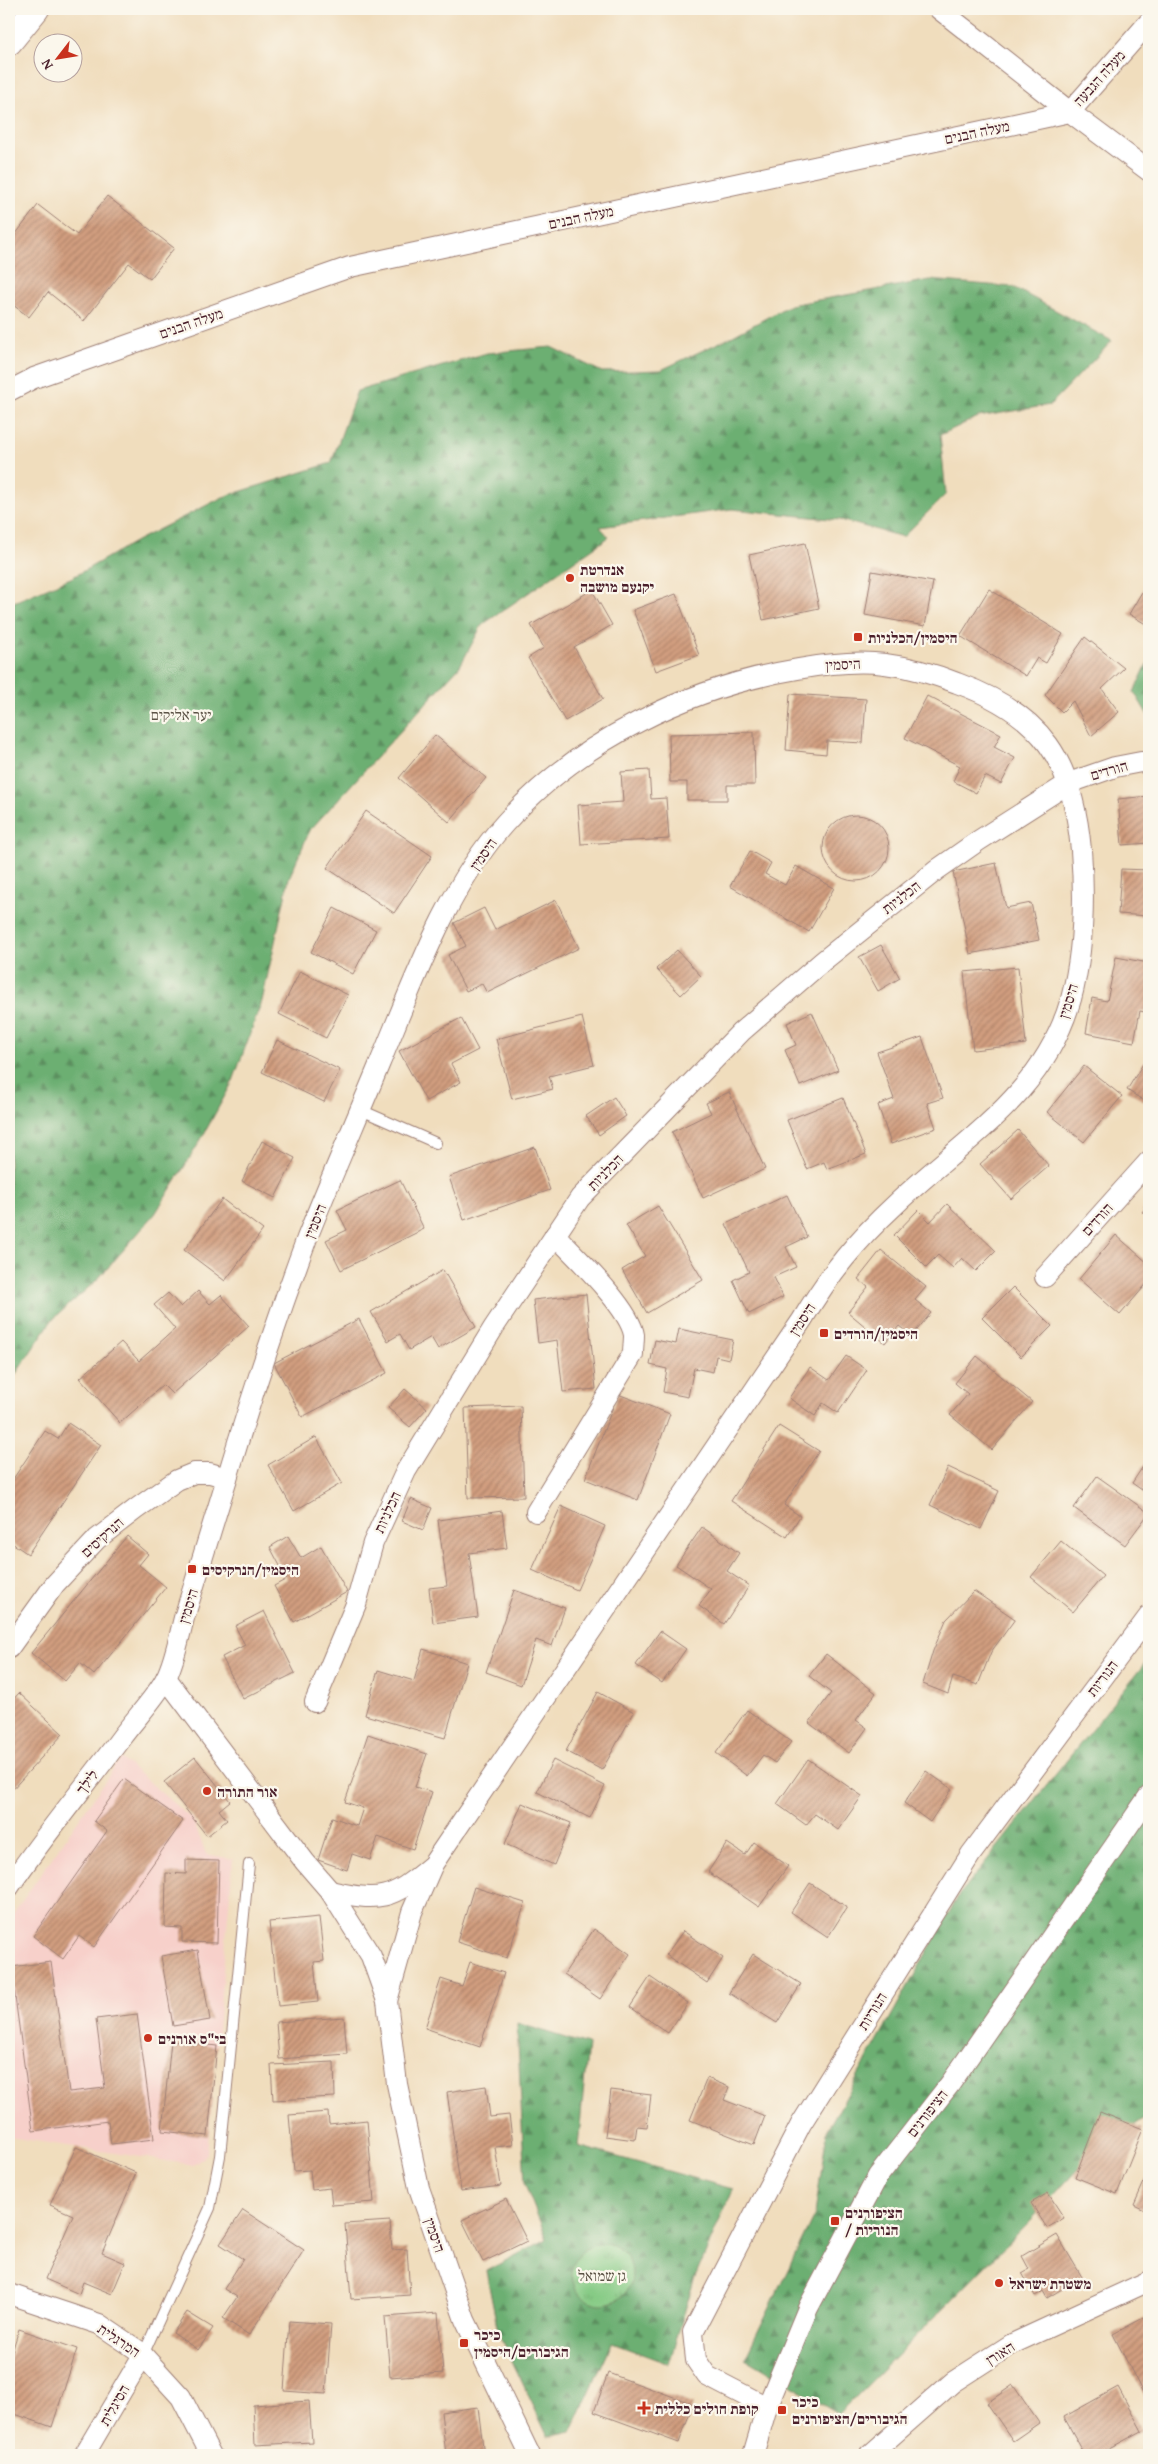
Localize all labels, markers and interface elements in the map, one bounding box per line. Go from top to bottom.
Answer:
north arrow [32,32,82,82]
street label: מעלה הגבעה [1068,45,1130,111]
text: N [36,55,58,74]
street label: מעלה הבנים [942,115,1012,149]
street label: מעלה הבנים [546,200,616,234]
street label: מעלה הבנים [156,302,226,344]
place label: אנדרטת יקנעם מושבה [580,559,655,597]
marker: אנדרטת יקנעם מושבה [564,572,576,584]
place label: היסמין/הכלניות [868,627,958,648]
marker: היסמין/הכלניות [852,631,864,643]
street label: היסמין [825,653,861,675]
park label: יער אליקים [151,704,211,725]
street label: הורדים [1088,755,1130,785]
street label: היסמין [464,834,502,874]
street label: הכלניות [877,875,925,919]
street label: היסמין [1053,981,1083,1021]
street label: הכלניות [582,1149,628,1195]
street label: הורדים [1076,1198,1118,1240]
street label: היסמין [299,1201,331,1241]
street label: היסמין [784,1298,820,1340]
place label: היסמין/הורדים [834,1323,918,1344]
marker: היסמין/הורדים [818,1327,830,1339]
street label: הכלניות [368,1488,406,1536]
street label: הנרקיסים [76,1512,128,1562]
place label: היסמין/הנרקיסים [202,1559,299,1580]
marker: היסמין/הנרקיסים [186,1563,198,1575]
street label: היסמין [173,1586,203,1626]
street label: הנוריות [1081,1655,1123,1701]
street label: לילך [71,1765,103,1799]
place label: אור התורה [217,1781,277,1802]
marker: אור התורה [201,1785,213,1797]
street label: הנוריות [852,1988,892,2034]
place label: בי"ס אורנים [158,2028,226,2049]
marker: בי"ס אורנים [142,2032,154,2044]
street label: הציפורנים [902,2085,952,2141]
place label: הציפורנים / הנוריות [845,2202,903,2240]
street label: היסמין [419,2215,451,2255]
marker: הציפורנים / הנוריות [829,2215,841,2227]
park label: גן שמואל [578,2265,626,2286]
place label: משטרת ישראל [1009,2273,1091,2294]
marker: משטרת ישראל [993,2277,1005,2289]
street label: המרגלית [93,2318,145,2362]
place label: כיכר הגיבורים/היסמין [474,2324,569,2362]
street label: האורן [981,2336,1019,2370]
marker: כיכר הגיבורים/היסמין [458,2337,470,2349]
street label: הסיגלית [94,2381,134,2429]
place label: כיכר הגיבורים/הציפורנים [792,2391,908,2429]
place label: קופת חולים כללית [655,2398,759,2419]
marker: קופת חולים כללית [637,2401,651,2415]
marker: כיכר הגיבורים/הציפורנים [776,2404,788,2416]

